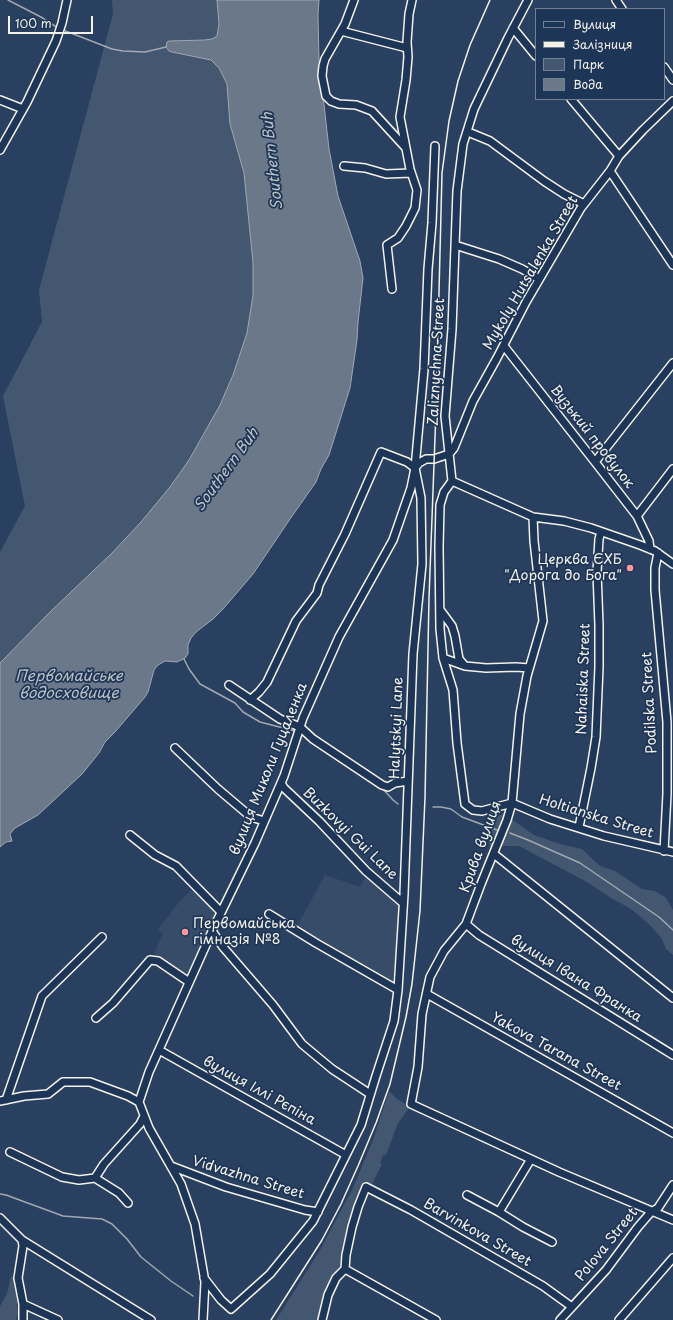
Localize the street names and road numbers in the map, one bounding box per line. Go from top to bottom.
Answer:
street label: Mykoly Hutsalenka Street [480,193,582,353]
street label: Zaliznychna Street [425,298,449,426]
street label: Вузький провулок [547,382,637,492]
street label: Nahaiska Street [574,623,594,735]
street label: Podilska Street [639,652,661,754]
street label: Halytskyi Lane [387,677,407,779]
street label: вулиця Миколи Гуцаленка [227,680,311,858]
street label: Buzkovyi Gui Lane [299,785,401,883]
street label: Holtianska Street [537,792,655,842]
street label: Крива вулиця [457,799,505,895]
street label: вулиця Івана Франка [507,932,645,1026]
street label: Yakova Tarana Street [488,1009,624,1095]
street label: вулиця Іллі Рєпіна [200,1053,318,1129]
street label: Vidvazhna Street [190,1153,306,1203]
street label: Barvinkova Street [420,1195,534,1271]
street label: Polova Street [572,1205,642,1285]

